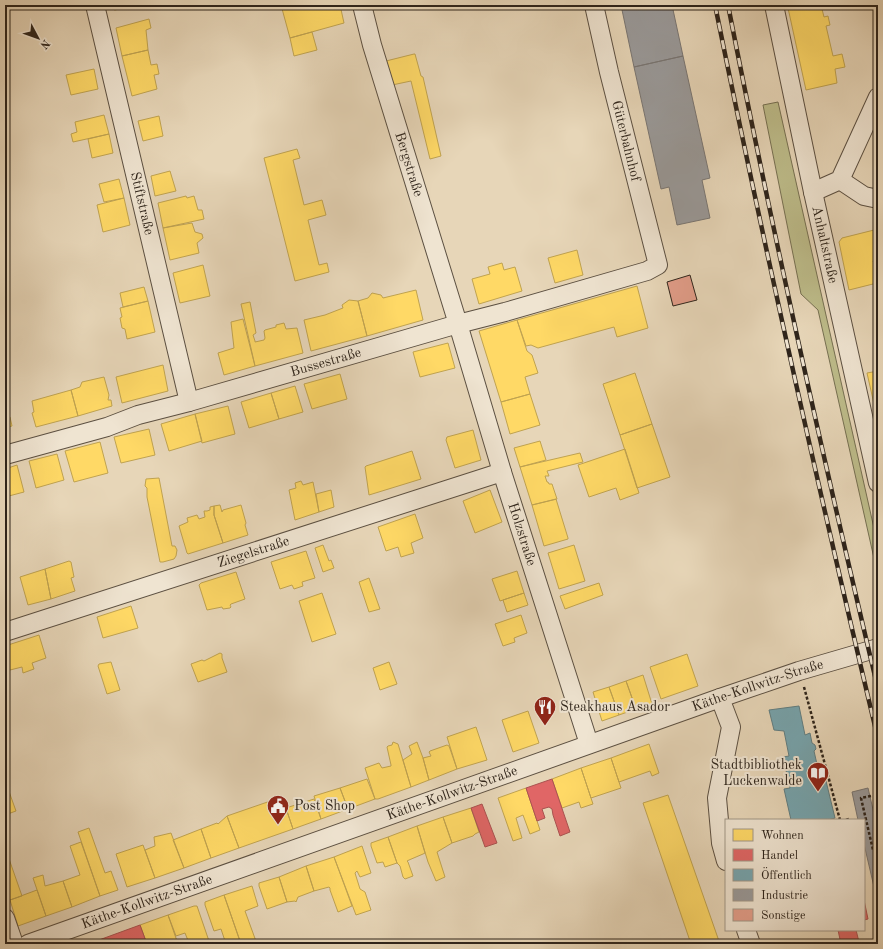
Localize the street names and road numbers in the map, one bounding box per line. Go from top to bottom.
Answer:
street label: Güterbahnhof [609,99,643,184]
street label: Bergstraße [392,130,425,198]
street label: Stiftstraße [128,171,156,236]
street label: Anhaltstraße [809,205,840,285]
street label: Bussestraße [289,345,363,379]
street label: Holzstraße [505,501,539,568]
street label: Ziegelstraße [216,534,291,570]
street label: Käthe-Kollwitz-Straße [690,657,825,714]
street label: Käthe-Kollwitz-Straße [385,764,519,823]
street label: Käthe-Kollwitz-Straße [79,872,214,931]

